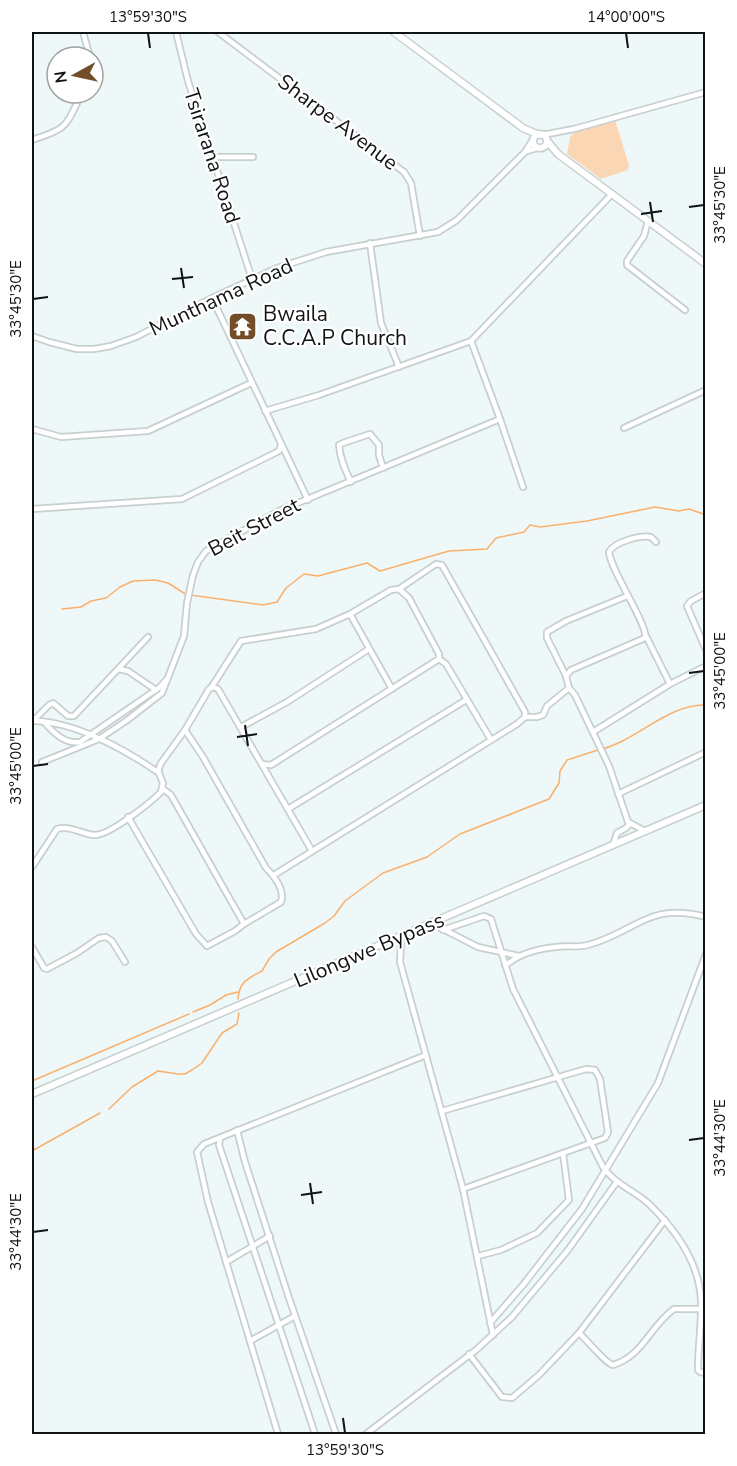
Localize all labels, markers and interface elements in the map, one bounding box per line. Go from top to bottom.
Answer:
text: 13°59'30"S [109,7,187,27]
text: 14°00'00"S [587,7,665,27]
north arrow [45,45,105,105]
street label: Sharpe Avenue [272,68,404,176]
text: N [49,69,73,84]
street label: Tsirarana Road [177,85,247,227]
text: 33°45'30"E [710,166,730,244]
street label: Munthama Road [145,251,297,343]
text: 33°45'30"E [6,260,26,338]
place label: Bwaila C.C.A.P Church [263,300,407,352]
temple icon: Bwaila C.C.A.P Church [226,310,258,342]
street label: Beit Street [203,491,305,563]
text: 33°45'00"E [710,632,730,710]
text: 33°45'00"E [6,727,26,805]
street label: Lilongwe Bypass [289,906,449,994]
text: 33°44'30"E [710,1099,730,1177]
text: 33°44'30"E [6,1193,26,1271]
text: 13°59'30"S [306,1440,384,1460]

